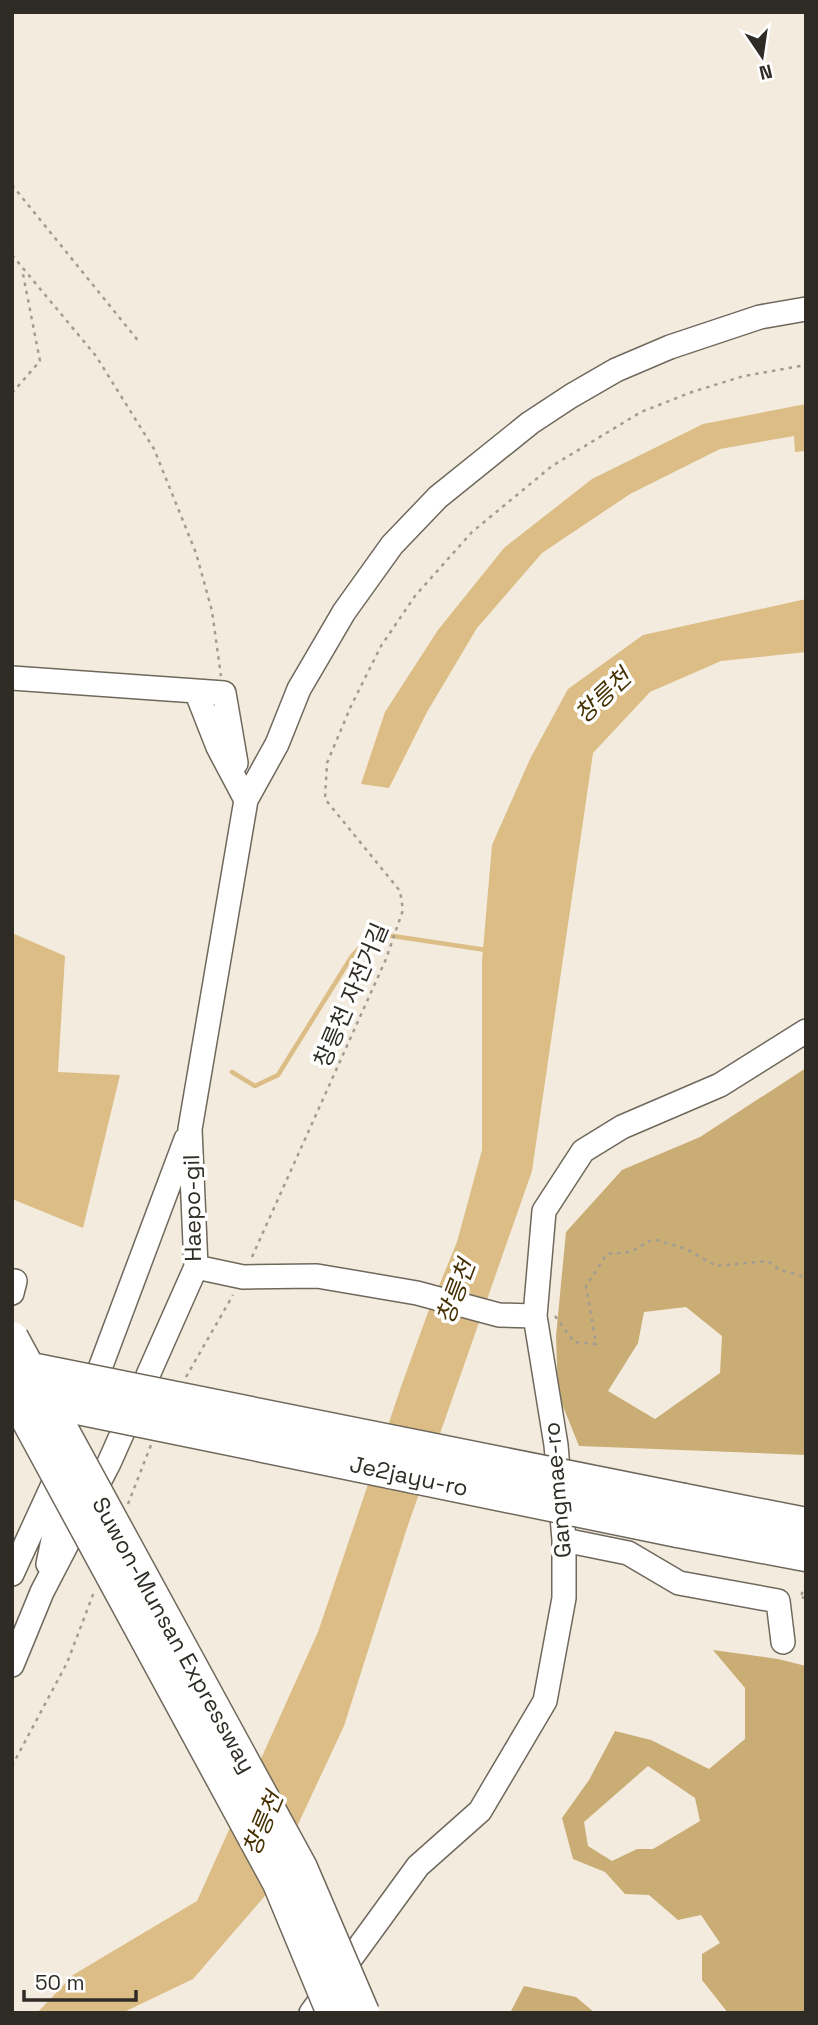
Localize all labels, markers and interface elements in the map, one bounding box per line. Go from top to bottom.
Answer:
north arrow [727,21,797,91]
text: N [757,58,775,86]
water label: 창릉천 [568,660,640,730]
street label: 창릉천 자전거길 [307,918,395,1072]
street label: Haepo-gil [176,1154,208,1262]
water label: 창릉천 [429,1253,483,1328]
street label: Gangmae-ro [536,1421,578,1559]
street label: Je2jayu-ro [347,1449,471,1503]
street label: Suwon-Munsan Expressway [85,1492,263,1778]
water label: 창릉천 [235,1785,291,1860]
scale bar [24,1958,136,2002]
text: 50 m [35,1969,85,1996]

